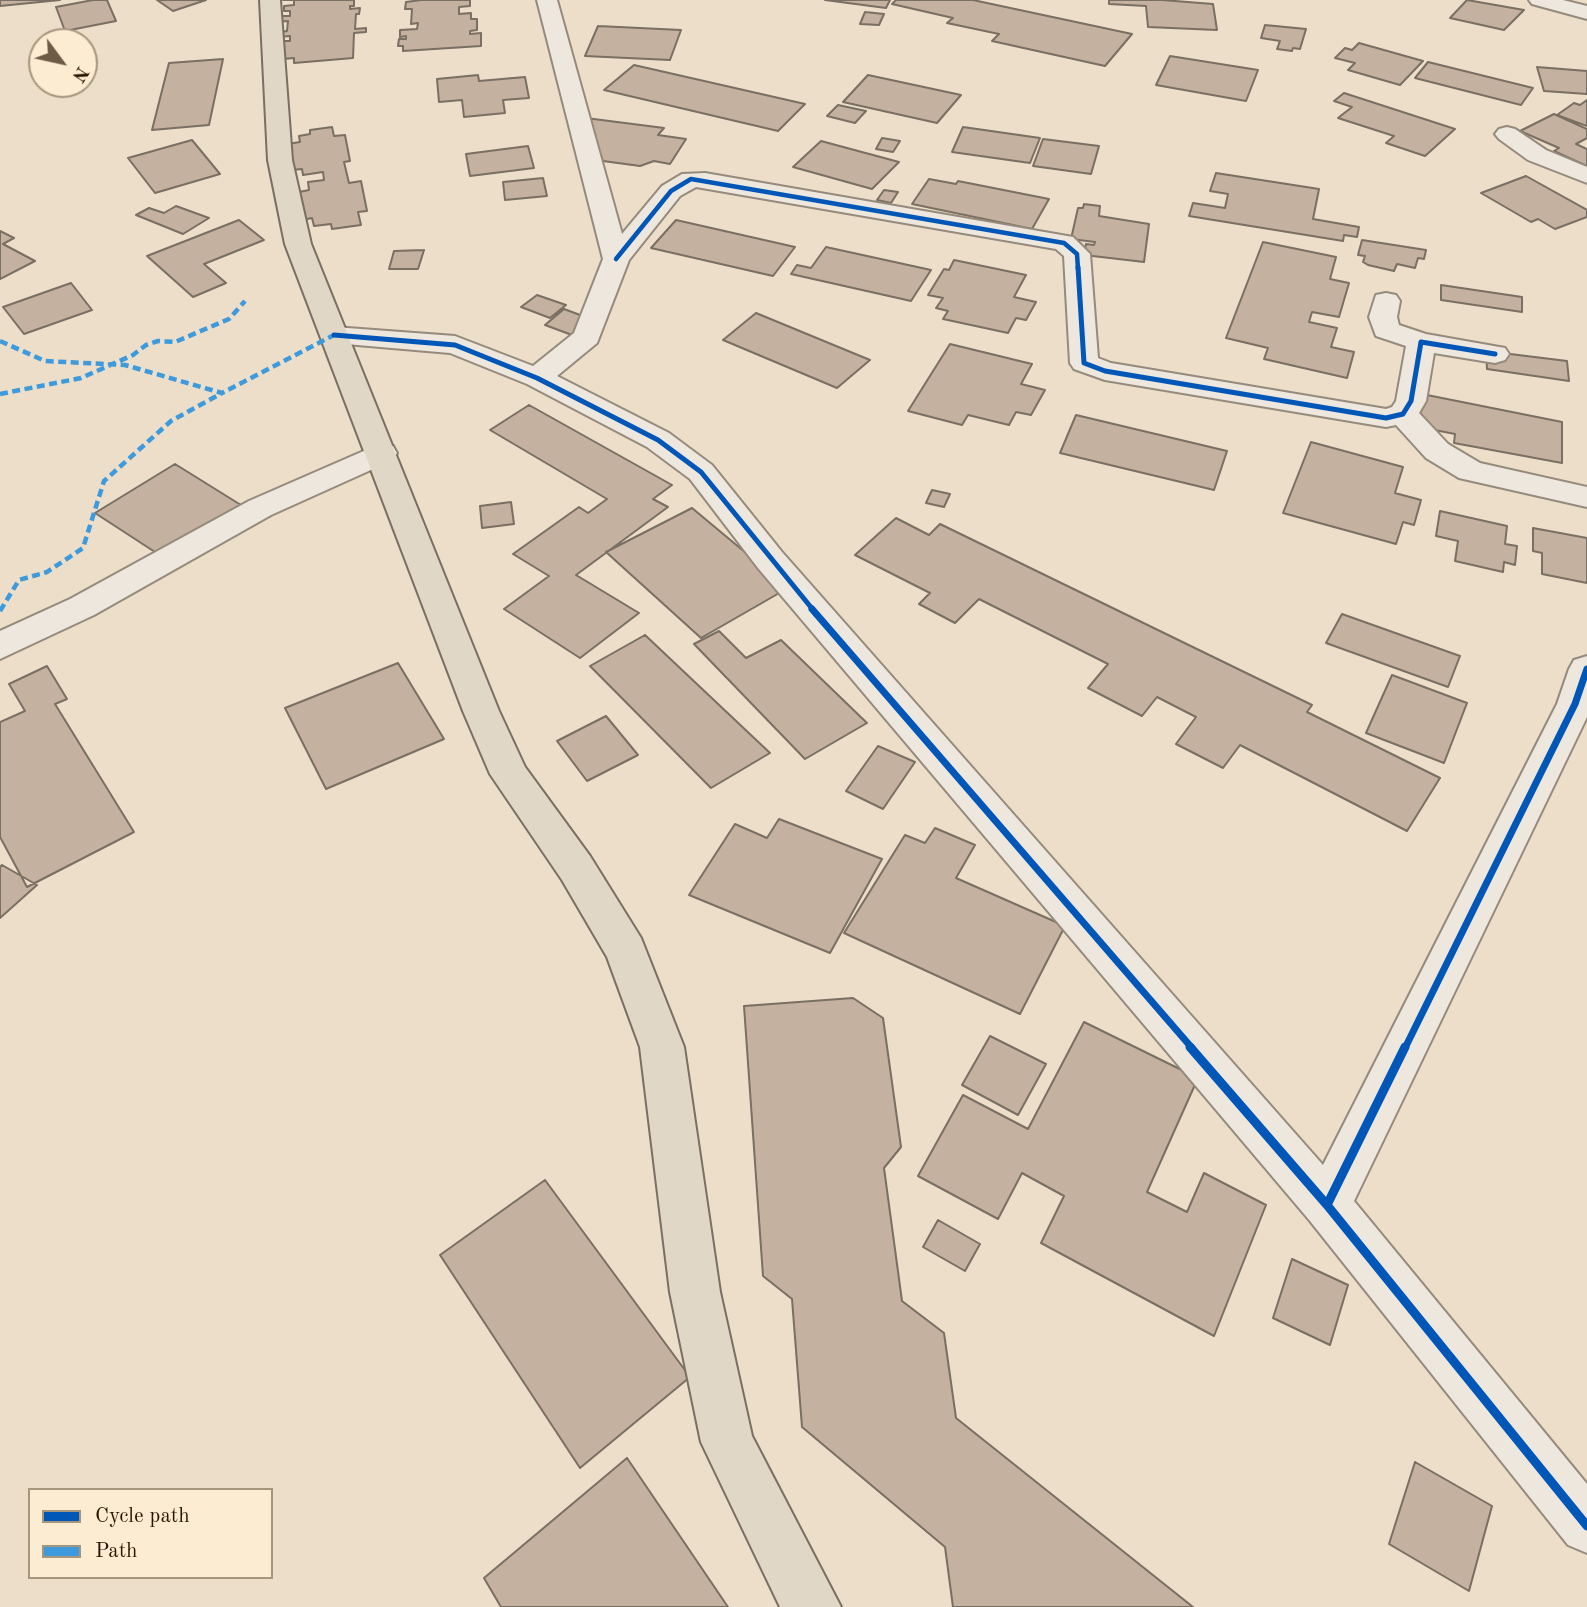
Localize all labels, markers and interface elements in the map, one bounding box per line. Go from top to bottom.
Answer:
north arrow [28,28,98,98]
text: N [67,62,91,85]
legend [28,1488,273,1579]
text: Cycle path [95,1506,190,1527]
text: Path [95,1541,138,1562]

